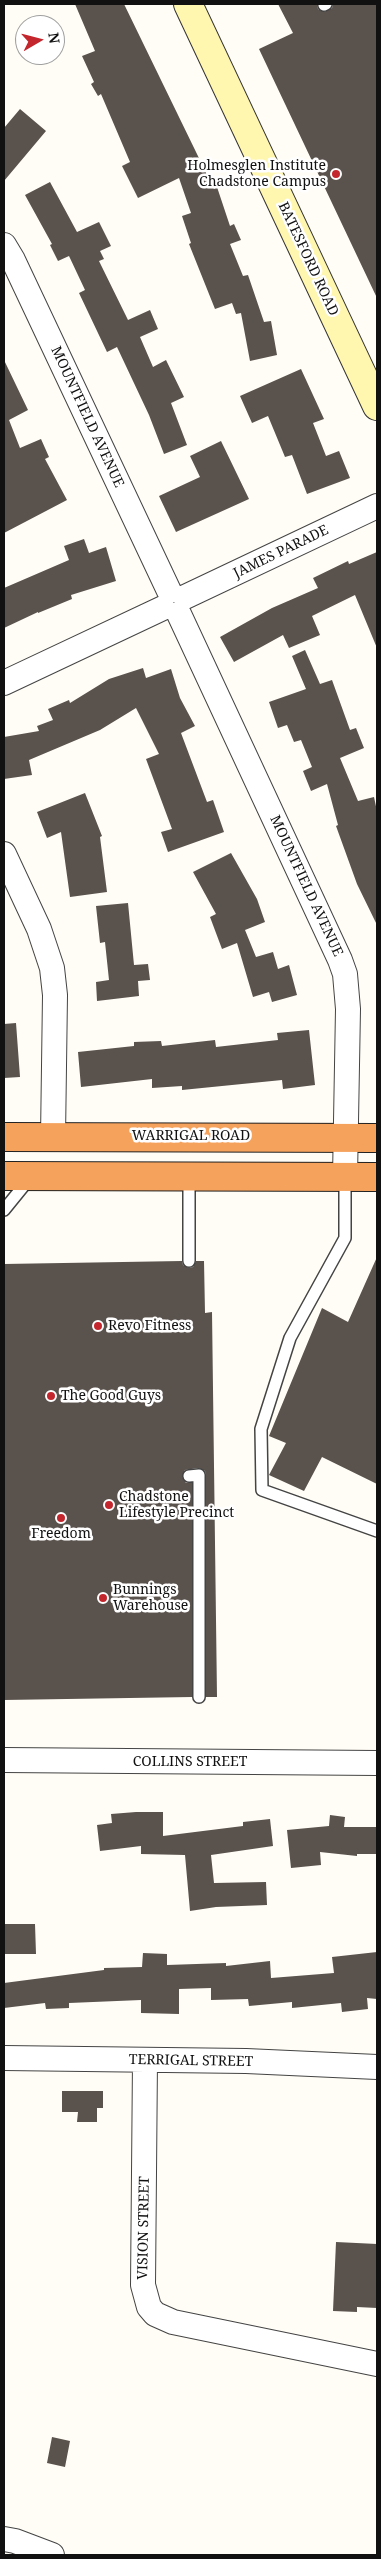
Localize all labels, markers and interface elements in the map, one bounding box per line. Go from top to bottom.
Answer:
north arrow [15,15,65,65]
text: N [44,31,65,45]
place label: Holmesglen Institute Chadstone Campus [187,158,326,190]
marker: Holmesglen Institute Chadstone Campus [330,168,342,180]
street label: BATESFORD ROAD [274,199,342,319]
street label: MOUNTFIELD AVENUE [47,344,127,490]
street label: JAMES PARADE [231,522,331,582]
street label: MOUNTFIELD AVENUE [266,813,346,959]
street label: WARRIGAL ROAD [132,1128,250,1144]
place label: Revo Fitness [108,1318,191,1334]
marker: Revo Fitness [92,1320,104,1332]
place label: The Good Guys [61,1388,161,1404]
marker: The Good Guys [45,1390,57,1402]
place label: Chadstone Lifestyle Precinct [119,1489,234,1521]
marker: Chadstone Lifestyle Precinct [103,1499,115,1511]
marker: Freedom [55,1512,67,1524]
place label: Freedom [31,1526,91,1542]
place label: Bunnings Warehouse [113,1582,188,1614]
marker: Bunnings Warehouse [97,1592,109,1604]
street label: COLLINS STREET [133,1754,247,1770]
street label: TERRIGAL STREET [129,2052,253,2070]
street label: VISION STREET [135,2176,153,2280]

